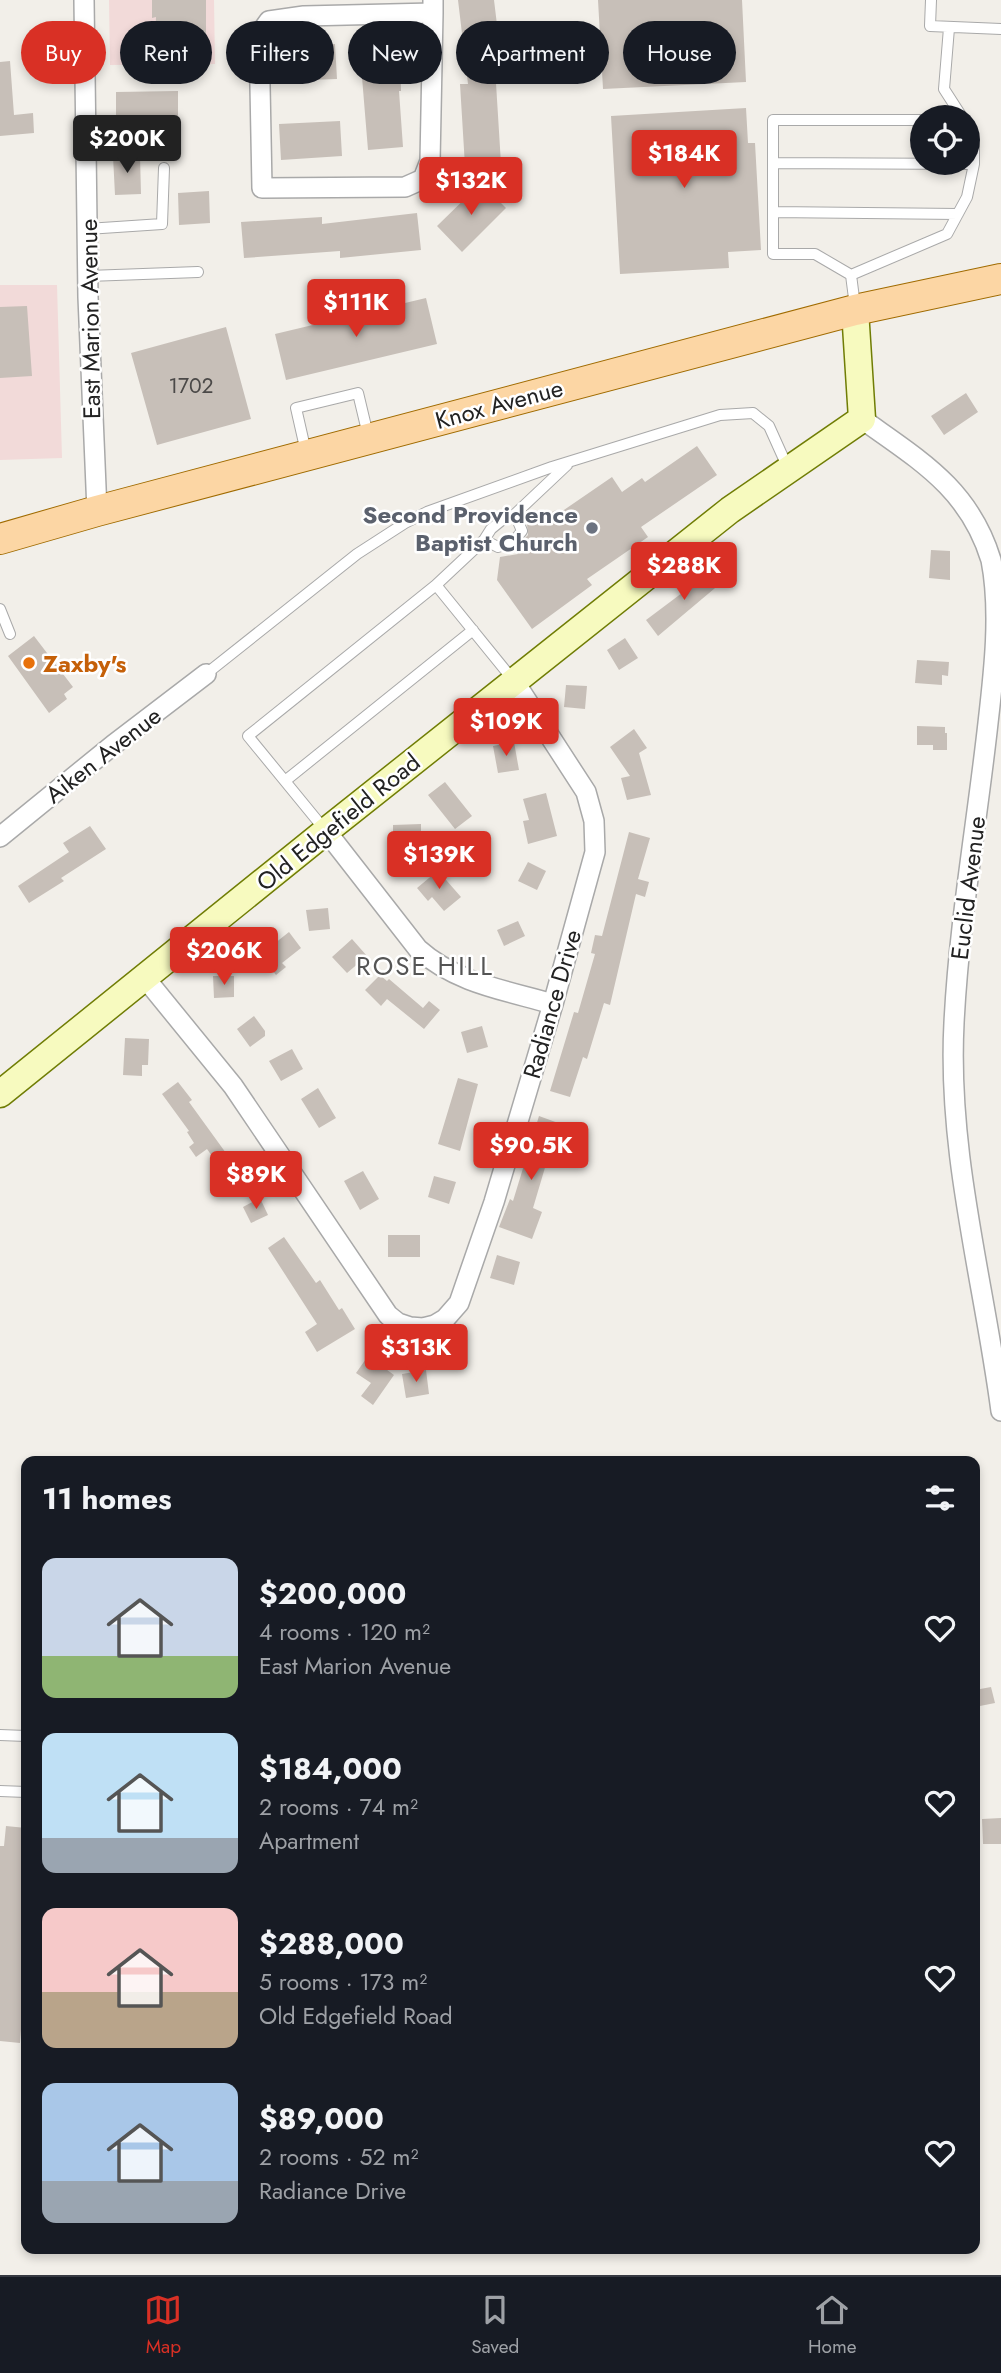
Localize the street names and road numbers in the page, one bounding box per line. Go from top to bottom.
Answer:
street label: East Marion Avenue [71,218,109,420]
street label: Knox Avenue [431,370,567,438]
street label: Aiken Avenue [37,698,169,812]
street label: Old Edgefield Road [249,745,427,899]
street label: Euclid Avenue [942,814,994,962]
street label: Radiance Drive [514,925,590,1083]

